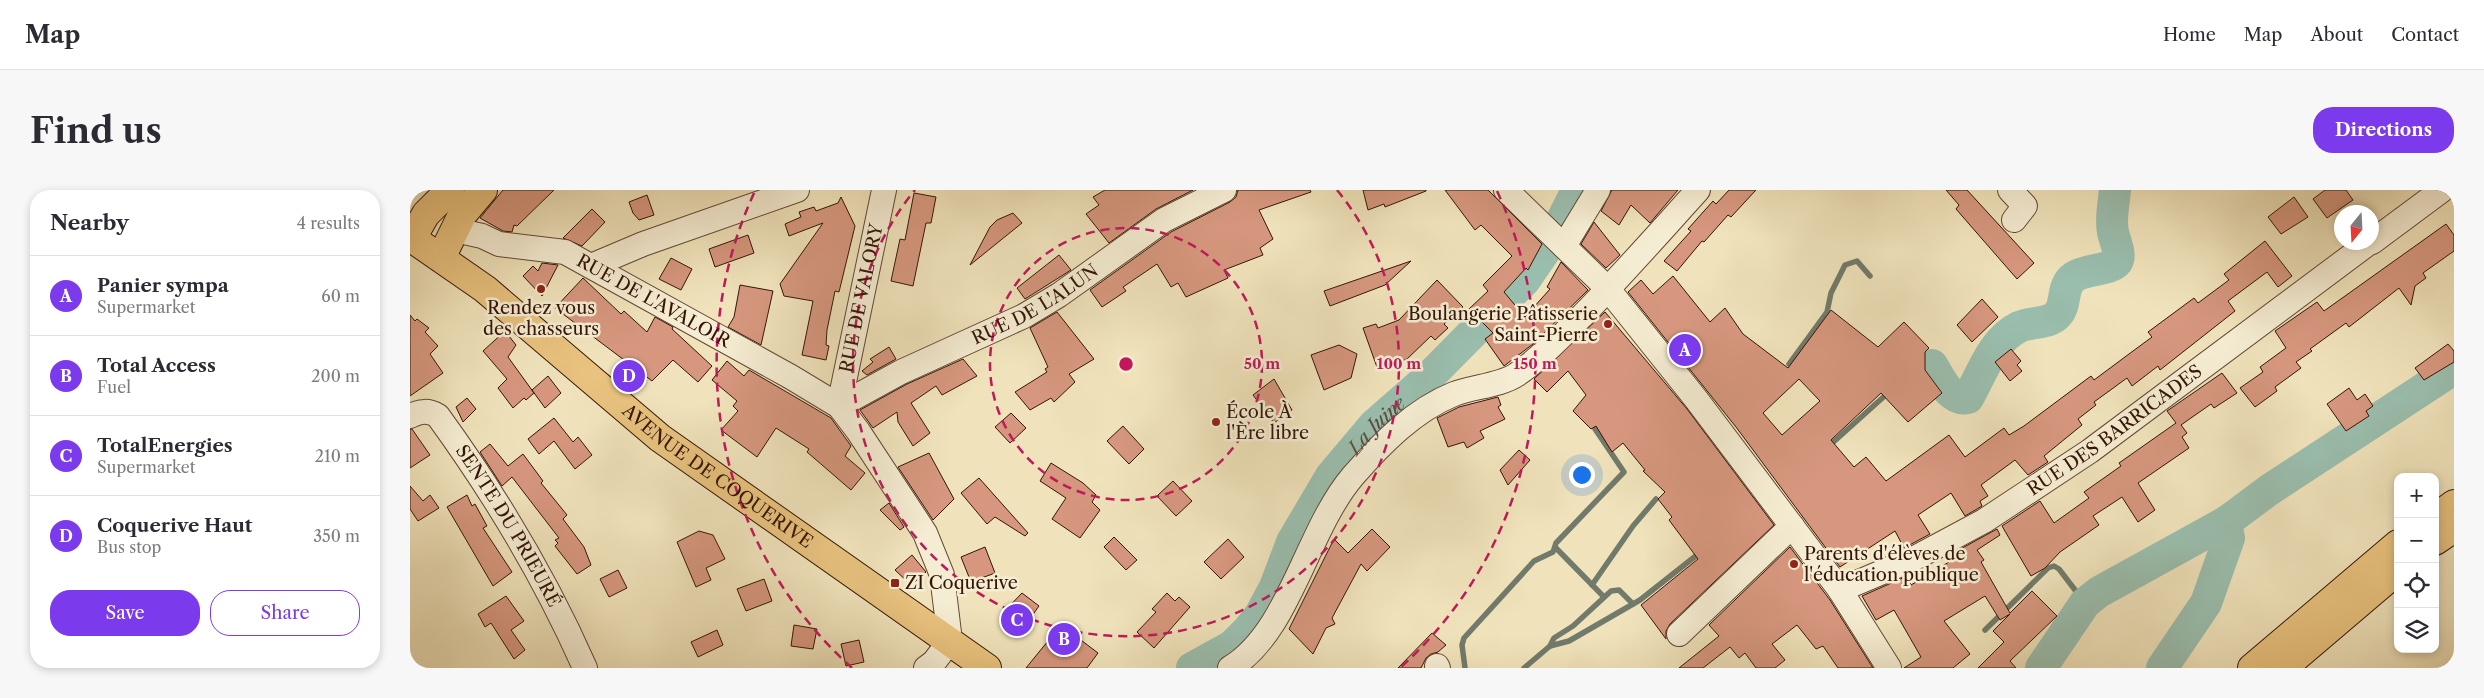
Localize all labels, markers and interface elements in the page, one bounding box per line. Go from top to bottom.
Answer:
text: Map [25,20,80,49]
text: Home [2163,24,2216,46]
text: Map [2244,24,2282,46]
text: About [2310,24,2363,46]
text: Contact [2391,24,2459,46]
button: Directions [2313,107,2454,153]
text: Find us [30,109,162,152]
north arrow [2334,205,2379,250]
text: Nearby [50,210,129,235]
text: 4 results [297,213,360,233]
street label: RUE DE VALORY [835,221,888,375]
street label: RUE DE L'AVALOIR [573,250,735,353]
street label: RUE DE L'ALUN [968,259,1103,349]
text: Panier sympa [97,274,229,297]
marker: Rendez vous des chasseurs [535,283,547,295]
text: A [60,286,72,306]
text: 60 m [321,286,360,306]
text: Supermarket [97,297,195,317]
place label: Rendez vous des chasseurs [483,297,599,340]
place label: Boulangerie Pâtisserie Saint-Pierre [1408,303,1598,346]
marker: Boulangerie Pâtisserie Saint-Pierre [1602,318,1614,330]
pin: A [1669,331,1701,369]
text: Total Access [97,354,216,377]
text: 50 m [1244,354,1280,373]
text: 100 m [1377,354,1421,373]
text: 150 m [1513,354,1557,373]
centre of rings [1117,355,1135,373]
pin: D [613,357,645,395]
street label: RUE DES BARRICADES [2023,360,2206,500]
text: B [60,366,72,386]
text: 200 m [311,366,360,386]
text: Fuel [97,377,131,397]
water label: La Juine [1341,391,1411,461]
street label: AVENUE DE COQUERIVE [617,399,817,553]
place label: École À l'Ère libre [1226,400,1309,444]
marker: École À l'Ère libre [1210,416,1222,428]
text: TotalEnergies [97,434,233,457]
street label: SENTE DU PRIEURÉ [451,441,566,611]
text: C [60,446,72,466]
text: 210 m [315,446,360,466]
text: Supermarket [97,457,195,477]
your location [1569,462,1595,488]
map controls [2394,473,2439,653]
button: + [2394,473,2439,518]
text: Coquerive Haut [97,514,252,537]
button: − [2394,518,2439,563]
text: D [59,526,73,546]
text: 350 m [313,526,360,546]
text: Bus stop [97,537,161,557]
place label: Parents d'élèves de l'éducation publique [1804,543,1979,586]
marker: Parents d'élèves de l'éducation publique [1788,558,1800,570]
button: locate [2394,563,2439,608]
place label: ZI Coquerive [905,572,1018,594]
marker: ZI Coquerive [889,577,901,589]
button: Save [50,590,200,636]
button: Share [210,590,360,636]
pin: C [1001,601,1033,639]
button: layers [2394,608,2439,653]
pin: B [1048,620,1080,658]

